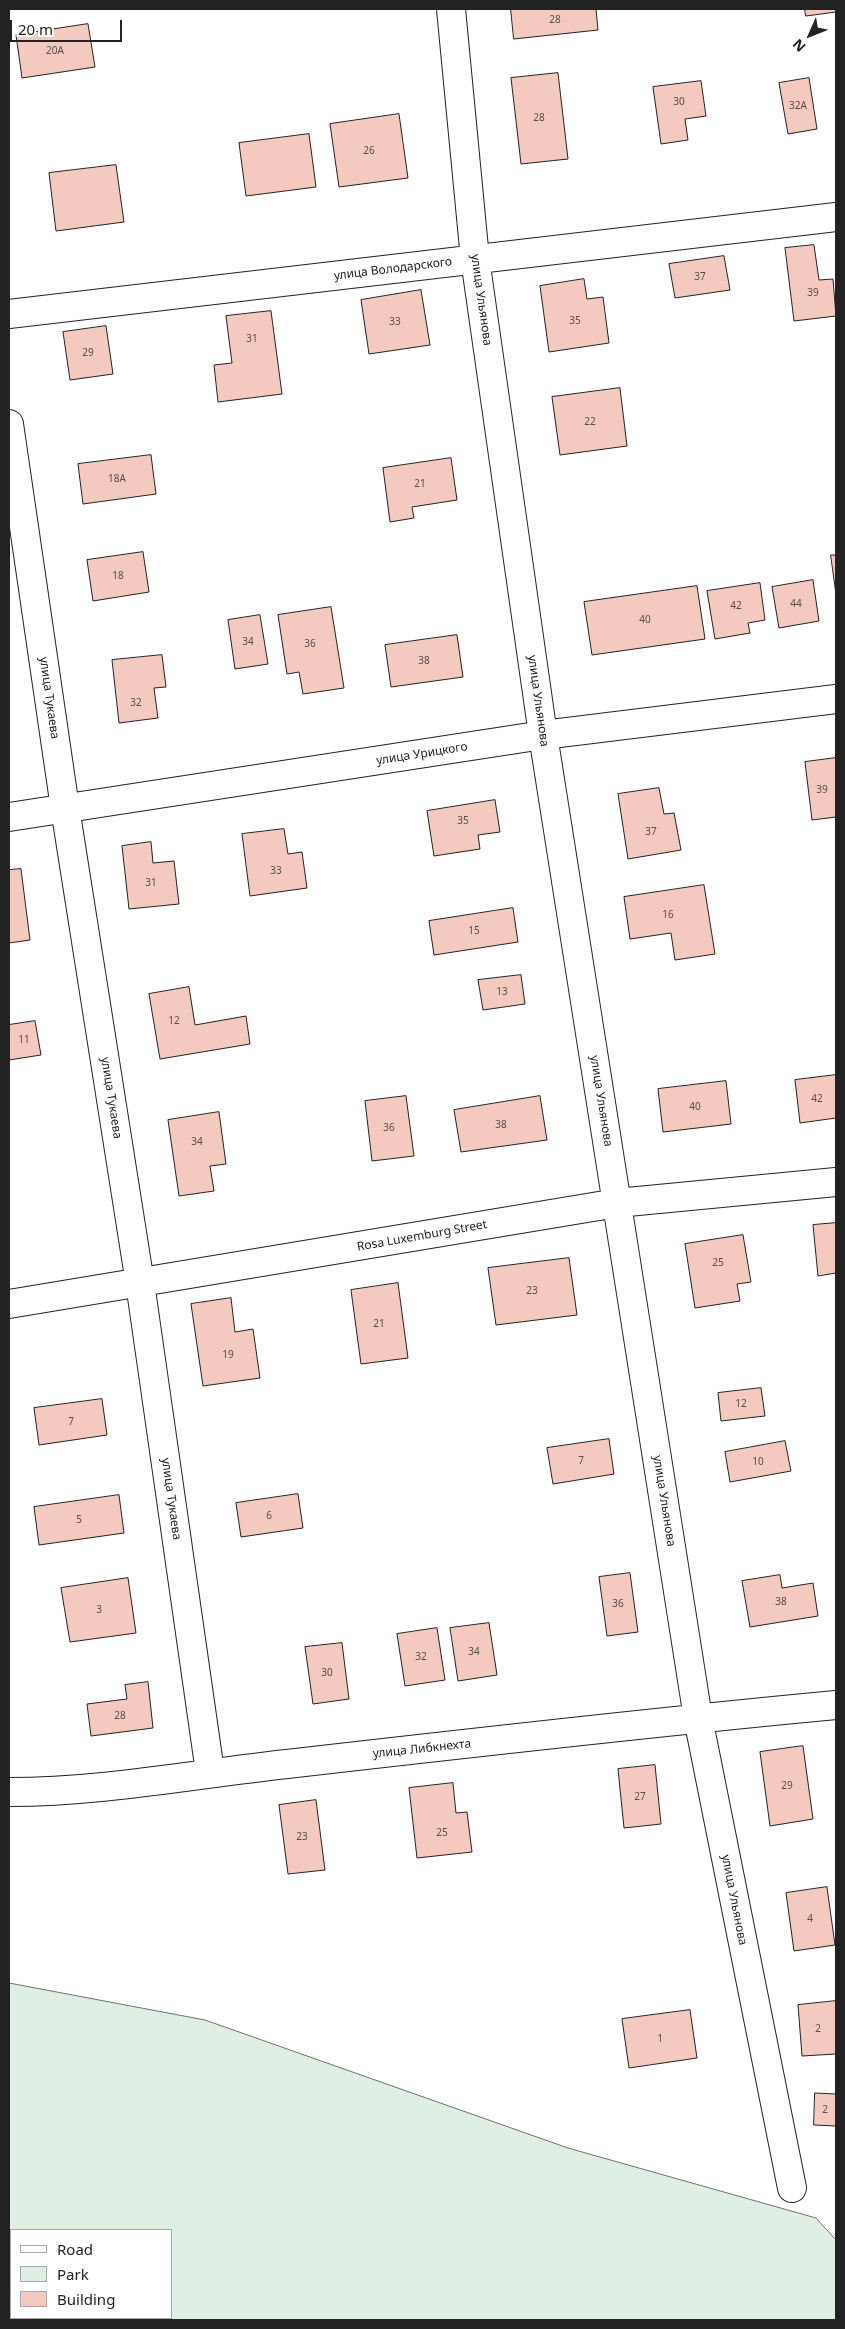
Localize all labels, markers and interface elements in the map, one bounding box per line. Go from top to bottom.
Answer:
scale bar [12,10,125,42]
north arrow [785,10,835,60]
house number: 28 [549,14,561,26]
text: 20 m [18,19,53,39]
text: N [788,35,810,56]
house number: 20А [46,45,64,57]
house number: 30 [673,96,685,108]
house number: 32А [789,100,807,112]
house number: 28 [533,112,545,124]
house number: 26 [363,145,375,157]
street label: улица Ульянова [467,253,495,347]
street label: улица Володарского [333,255,453,283]
house number: 37 [694,271,706,283]
house number: 39 [807,287,819,299]
house number: 35 [569,315,581,327]
house number: 33 [389,316,401,328]
house number: 31 [246,333,258,345]
house number: 29 [82,347,94,359]
house number: 22 [584,416,596,428]
house number: 18А [108,473,126,485]
house number: 21 [414,478,426,490]
house number: 18 [112,570,124,582]
house number: 44 [790,598,802,610]
house number: 42 [730,600,742,612]
house number: 40 [639,614,651,626]
house number: 34 [242,636,254,648]
house number: 36 [304,638,316,650]
street label: улица Ульянова [524,654,552,748]
house number: 38 [418,655,430,667]
street label: улица Тукаева [36,656,62,740]
house number: 32 [130,697,142,709]
street label: улица Урицкого [375,740,469,768]
house number: 39 [816,784,828,796]
house number: 35 [457,815,469,827]
house number: 37 [645,826,657,838]
house number: 33 [270,865,282,877]
house number: 31 [145,877,157,889]
house number: 16 [662,909,674,921]
house number: 15 [468,925,480,937]
house number: 13 [496,986,508,998]
house number: 12 [168,1015,180,1027]
house number: 11 [18,1034,30,1046]
street label: улица Ульянова [587,1054,615,1148]
street label: улица Тукаева [97,1056,125,1140]
house number: 42 [811,1093,823,1105]
house number: 40 [689,1101,701,1113]
house number: 38 [495,1119,507,1131]
house number: 36 [383,1122,395,1134]
house number: 34 [191,1136,203,1148]
street label: Rosa Luxemburg Street [356,1217,488,1255]
house number: 25 [712,1257,724,1269]
house number: 23 [526,1285,538,1297]
house number: 21 [373,1318,385,1330]
house number: 19 [222,1349,234,1361]
house number: 12 [735,1398,747,1410]
house number: 7 [68,1416,74,1428]
street label: улица Ульянова [650,1454,678,1548]
house number: 7 [578,1455,584,1467]
house number: 10 [752,1456,764,1468]
street label: улица Тукаева [158,1457,184,1541]
house number: 6 [266,1510,272,1522]
house number: 5 [76,1514,82,1526]
house number: 38 [775,1596,787,1608]
house number: 36 [612,1598,624,1610]
house number: 3 [96,1604,102,1616]
house number: 34 [468,1646,480,1658]
house number: 32 [415,1651,427,1663]
house number: 30 [321,1667,333,1679]
house number: 28 [114,1710,126,1722]
street label: улица Либкнехта [372,1737,472,1761]
house number: 29 [781,1780,793,1792]
house number: 27 [634,1791,646,1803]
house number: 25 [436,1827,448,1839]
house number: 23 [296,1831,308,1843]
street label: улица Ульянова [718,1853,750,1947]
house number: 4 [807,1913,813,1925]
house number: 2 [815,2023,821,2035]
house number: 1 [657,2033,663,2045]
house number: 2 [822,2104,828,2116]
legend [10,2229,172,2319]
text: Road [57,2239,93,2259]
text: Park [57,2264,89,2284]
text: Building [57,2289,115,2309]

